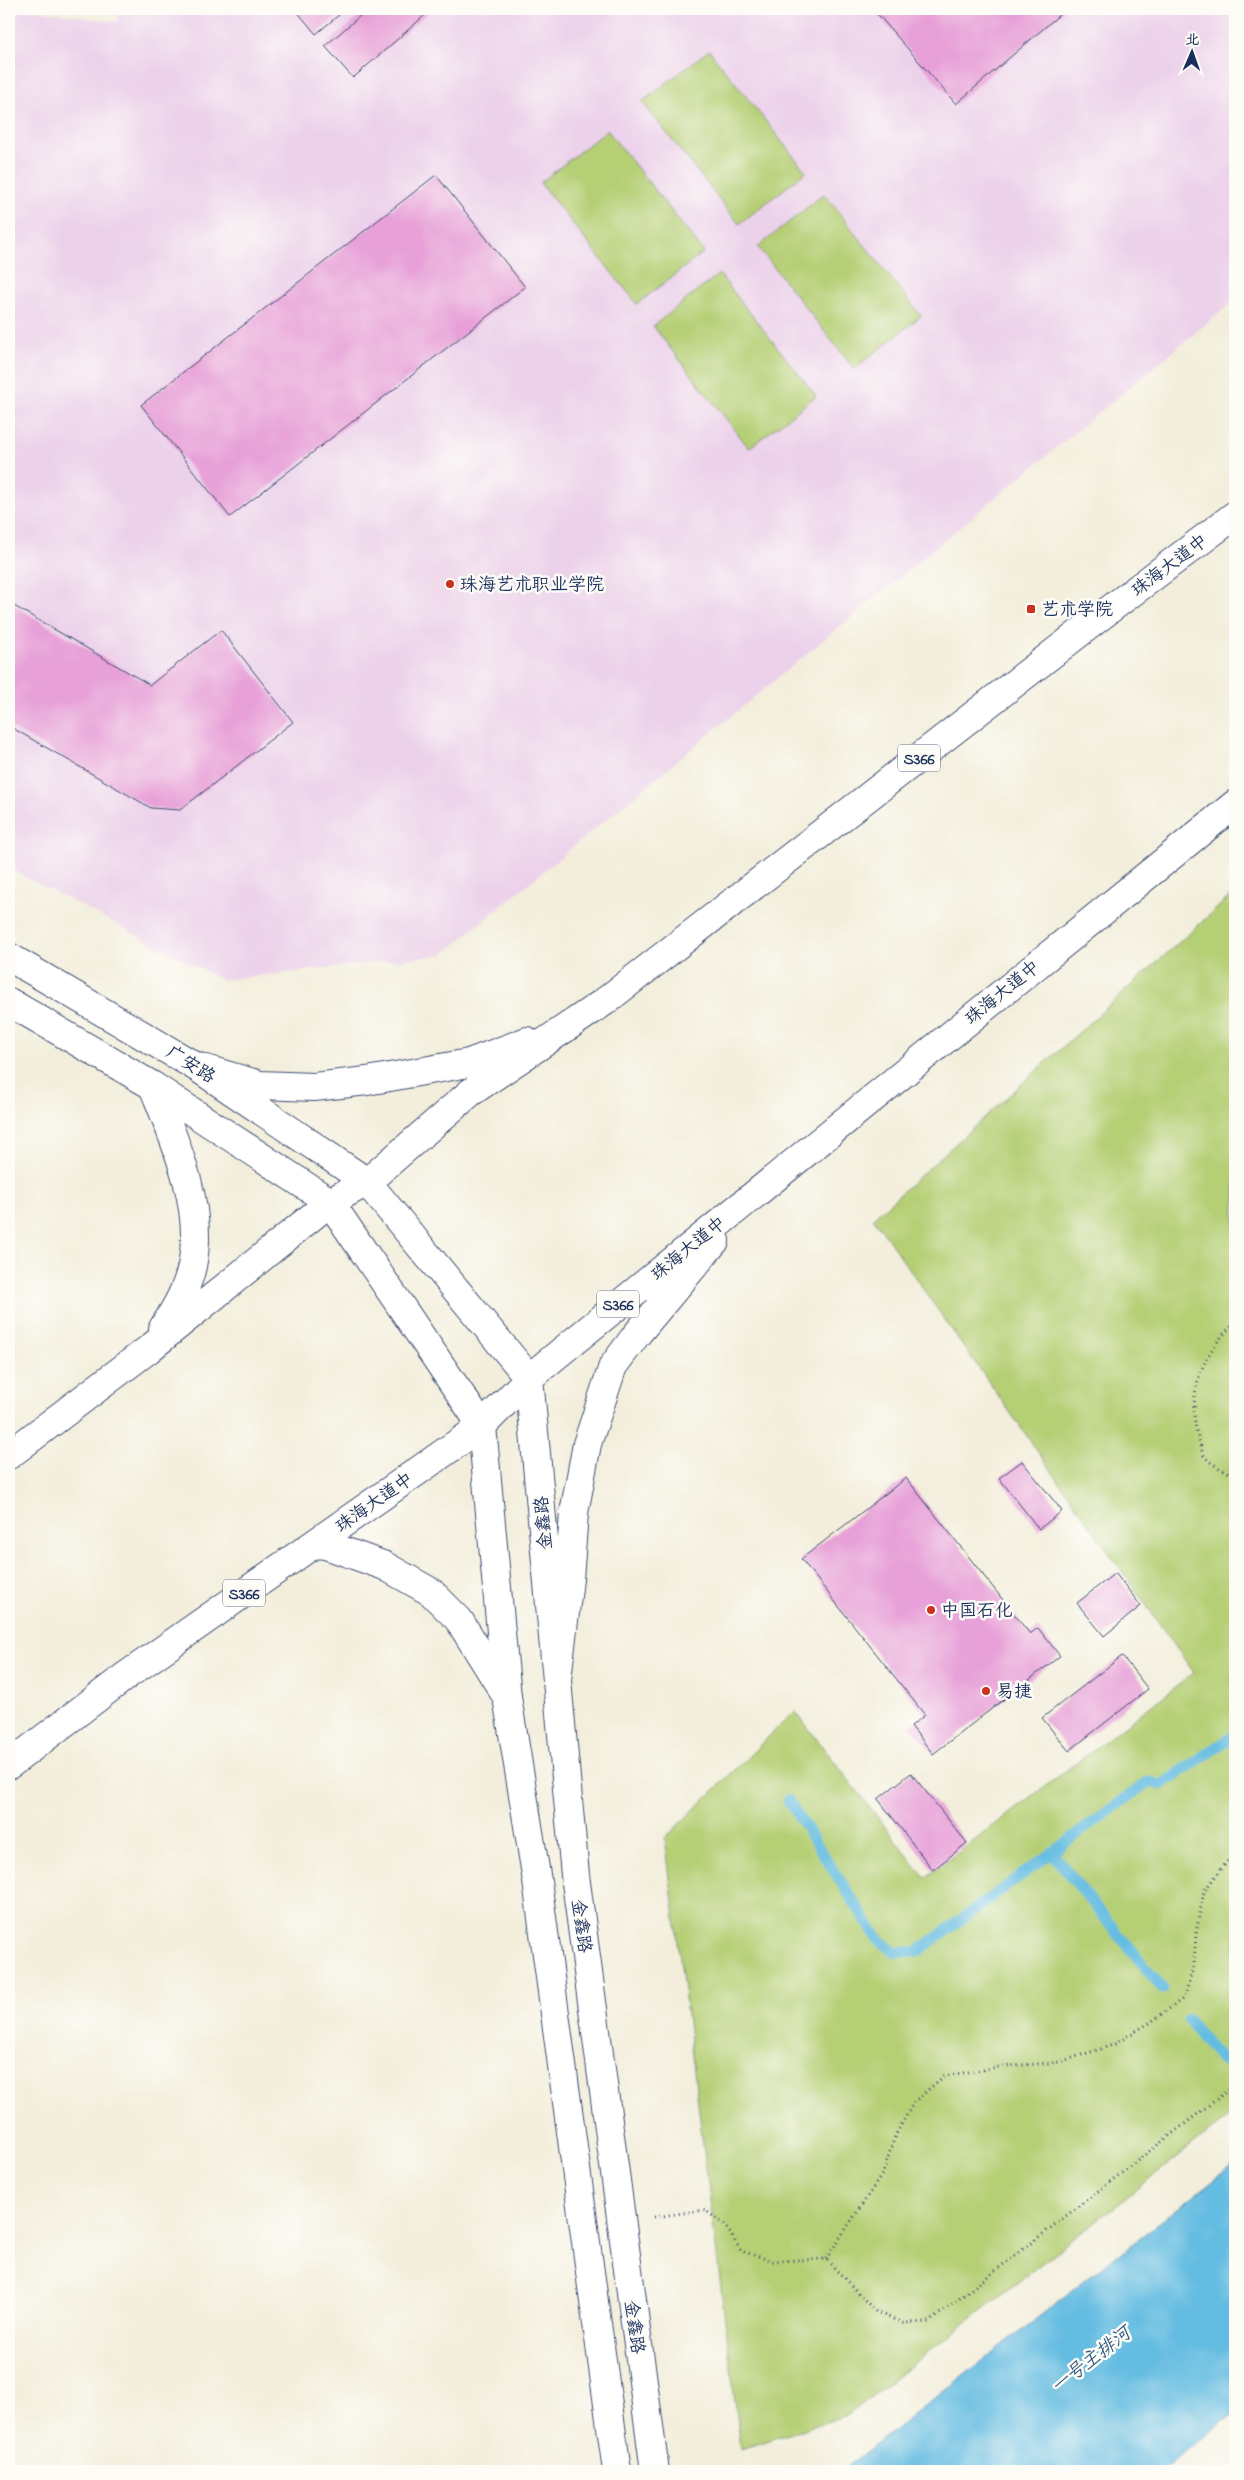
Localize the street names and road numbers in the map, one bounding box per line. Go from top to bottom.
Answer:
street label: 珠海大道中 [1126,529,1214,604]
road number: S366 [898,744,940,771]
street label: 珠海大道中 [960,955,1046,1032]
street label: 广安路 [160,1040,220,1091]
street label: 珠海大道中 [646,1211,732,1288]
road number: S366 [597,1290,639,1318]
street label: 珠海大道中 [331,1467,419,1540]
street label: 金鑫路 [530,1495,560,1551]
road number: S366 [223,1580,265,1606]
street label: 金鑫路 [563,1898,597,1955]
street label: 金鑫路 [616,2299,650,2356]

